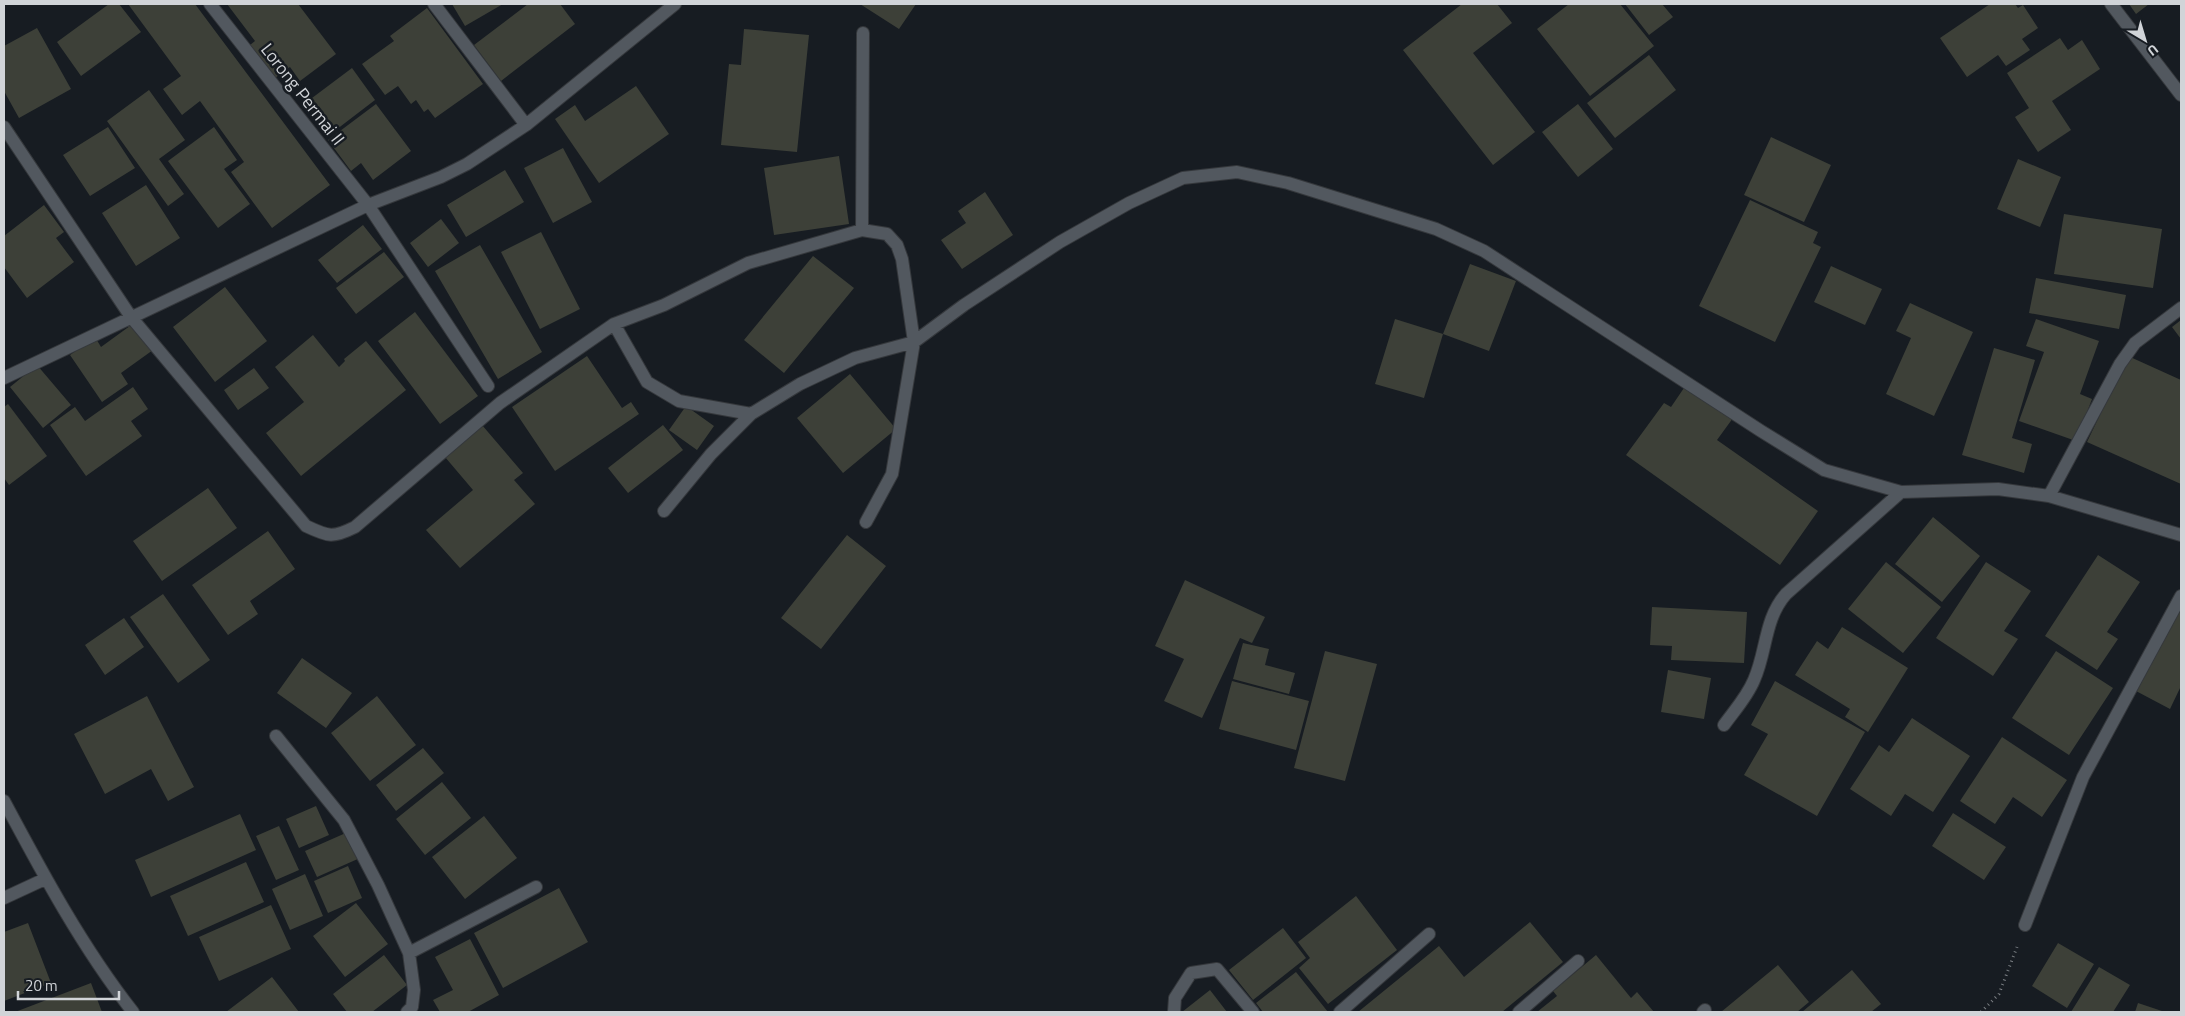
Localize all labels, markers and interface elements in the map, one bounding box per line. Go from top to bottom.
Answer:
north arrow [2120,15,2170,65]
street label: Lorong Permai II [254,37,352,151]
text: U [2143,40,2163,62]
scale bar [18,968,119,1000]
text: 20 m [25,974,58,997]

